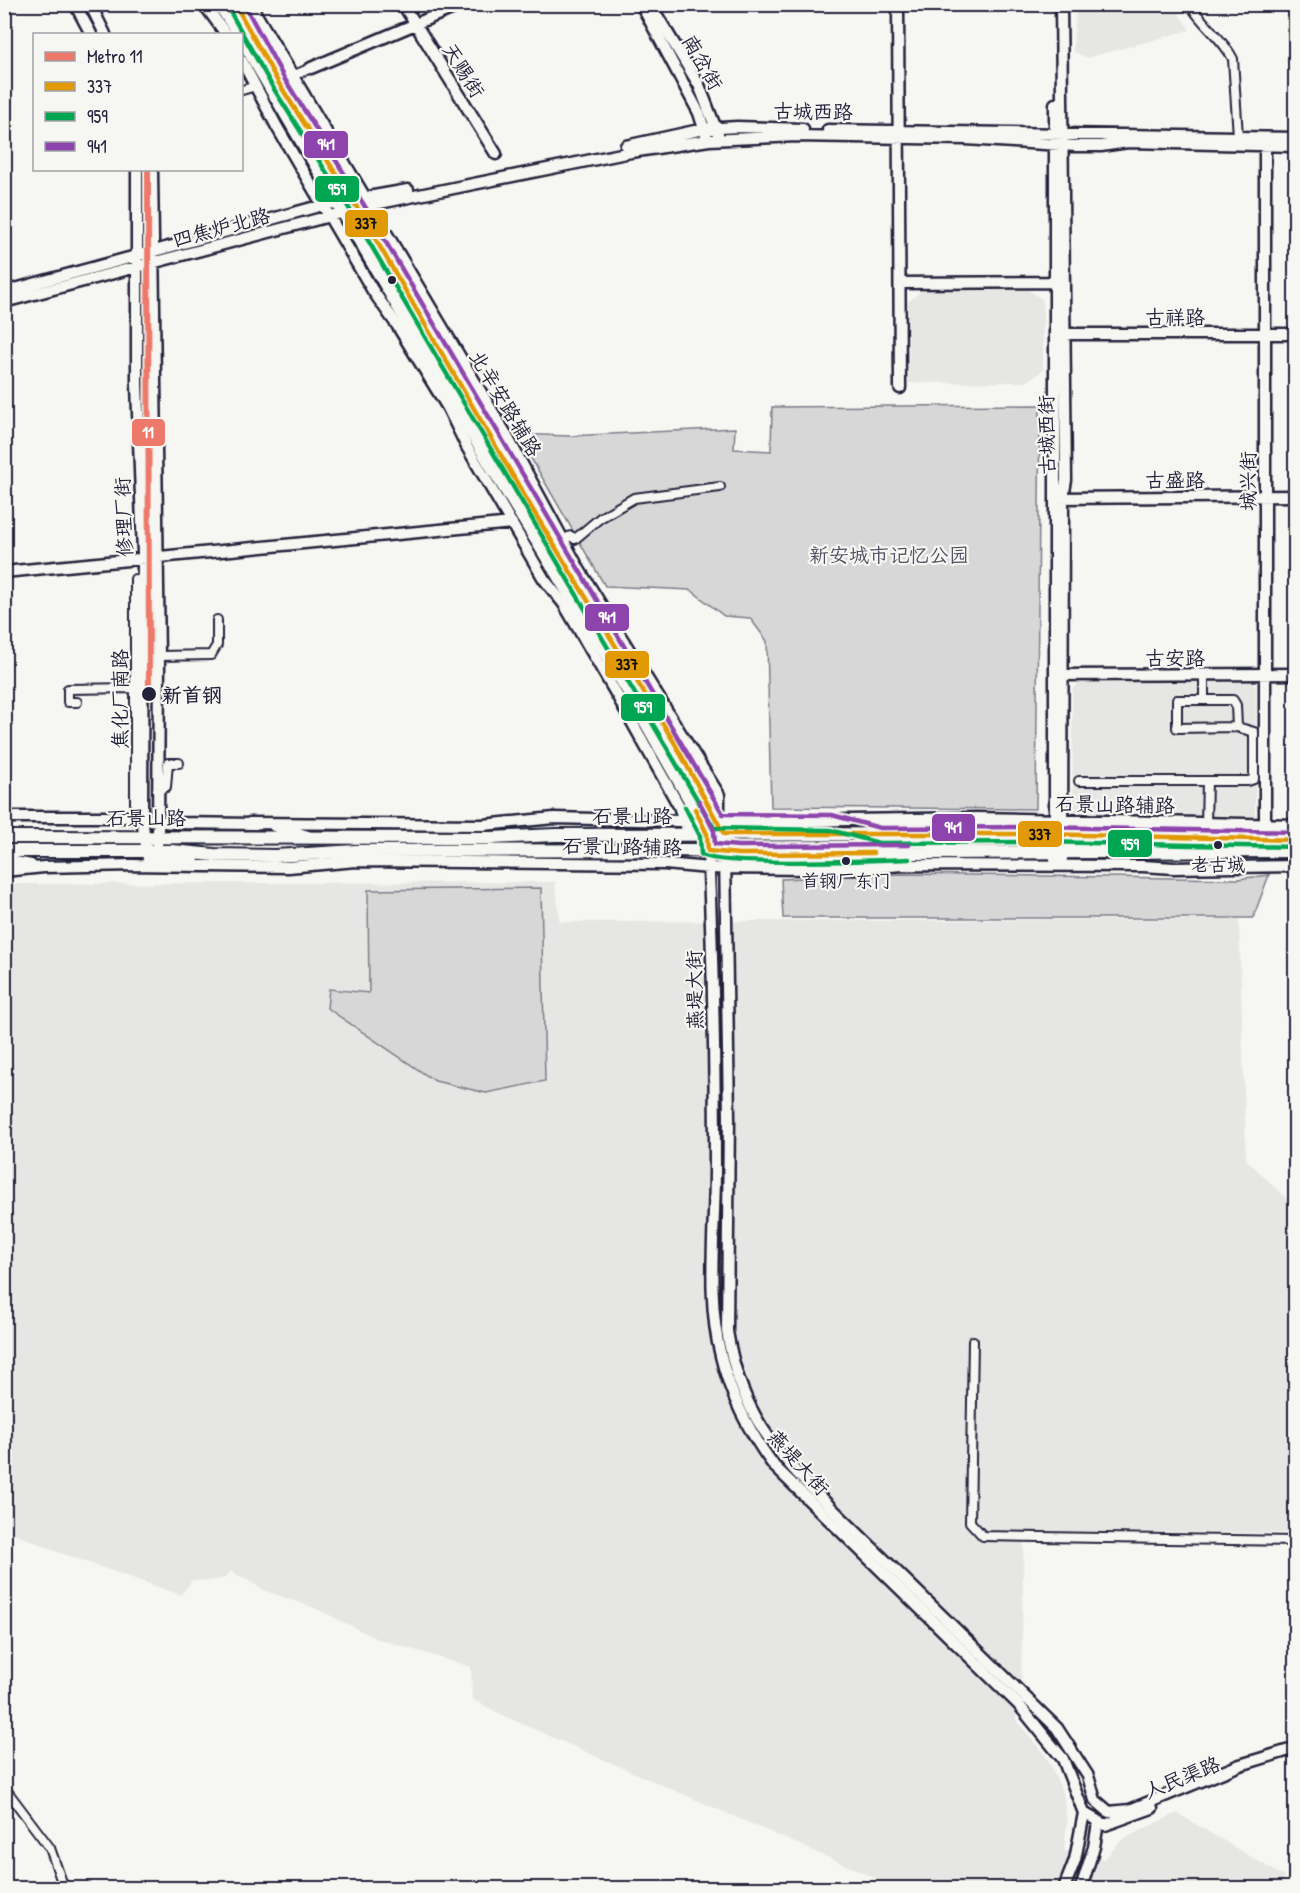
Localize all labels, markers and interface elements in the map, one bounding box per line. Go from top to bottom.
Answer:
street label: 南岔街 [676,29,730,95]
legend [33,33,243,171]
street label: 天赐街 [437,37,491,103]
text: Metro 11 [87,44,142,69]
text: 337 [87,74,112,99]
street label: 古城西路 [773,97,854,125]
text: 959 [87,104,108,129]
line badge: 941 [303,130,349,159]
text: 941 [317,133,335,155]
text: 941 [87,134,107,159]
line badge: 959 [314,175,360,203]
text: 959 [328,178,346,200]
street label: 四焦炉北路 [169,201,274,253]
line badge: 337 [344,209,389,238]
text: 337 [355,212,377,234]
unlabelled marker [386,274,398,286]
street label: 古祥路 [1145,303,1206,330]
street label: 北辛安路辅路 [464,345,549,462]
street label: 古城西街 [1032,395,1060,475]
line badge: 11 [131,418,166,447]
text: 11 [142,421,154,443]
street label: 城兴街 [1234,451,1261,511]
street label: 古盛路 [1145,466,1206,493]
street label: 修理厂街 [108,477,138,557]
park label: 新安城市记忆公园 [809,541,969,568]
line badge: 941 [584,603,630,632]
text: 941 [598,606,616,628]
street label: 古安路 [1145,644,1206,671]
street label: 焦化厂南路 [106,648,133,749]
line badge: 337 [604,650,650,679]
text: 337 [616,653,638,675]
place label: 新首钢 [162,681,222,708]
marker: 新首钢 [140,685,158,703]
line badge: 959 [620,693,666,722]
text: 959 [634,696,652,718]
street label: 石景山路辅路 [1055,789,1176,819]
street label: 石景山路 [592,802,673,829]
street label: 石景山路 [106,804,187,831]
line badge: 941 [931,813,976,842]
text: 941 [944,816,962,838]
line badge: 337 [1017,820,1063,848]
text: 337 [1029,823,1051,845]
line badge: 959 [1107,829,1153,858]
street label: 石景山路辅路 [562,831,683,861]
text: 959 [1121,833,1139,855]
marker: 老古城 [1212,839,1224,851]
place label: 老古城 [1191,852,1245,877]
marker: 首钢厂东门 [840,855,852,867]
place label: 首钢厂东门 [801,868,891,893]
street label: 燕堤大街 [680,950,708,1030]
street label: 燕堤大街 [762,1423,836,1501]
street label: 人民渠路 [1140,1749,1225,1805]

